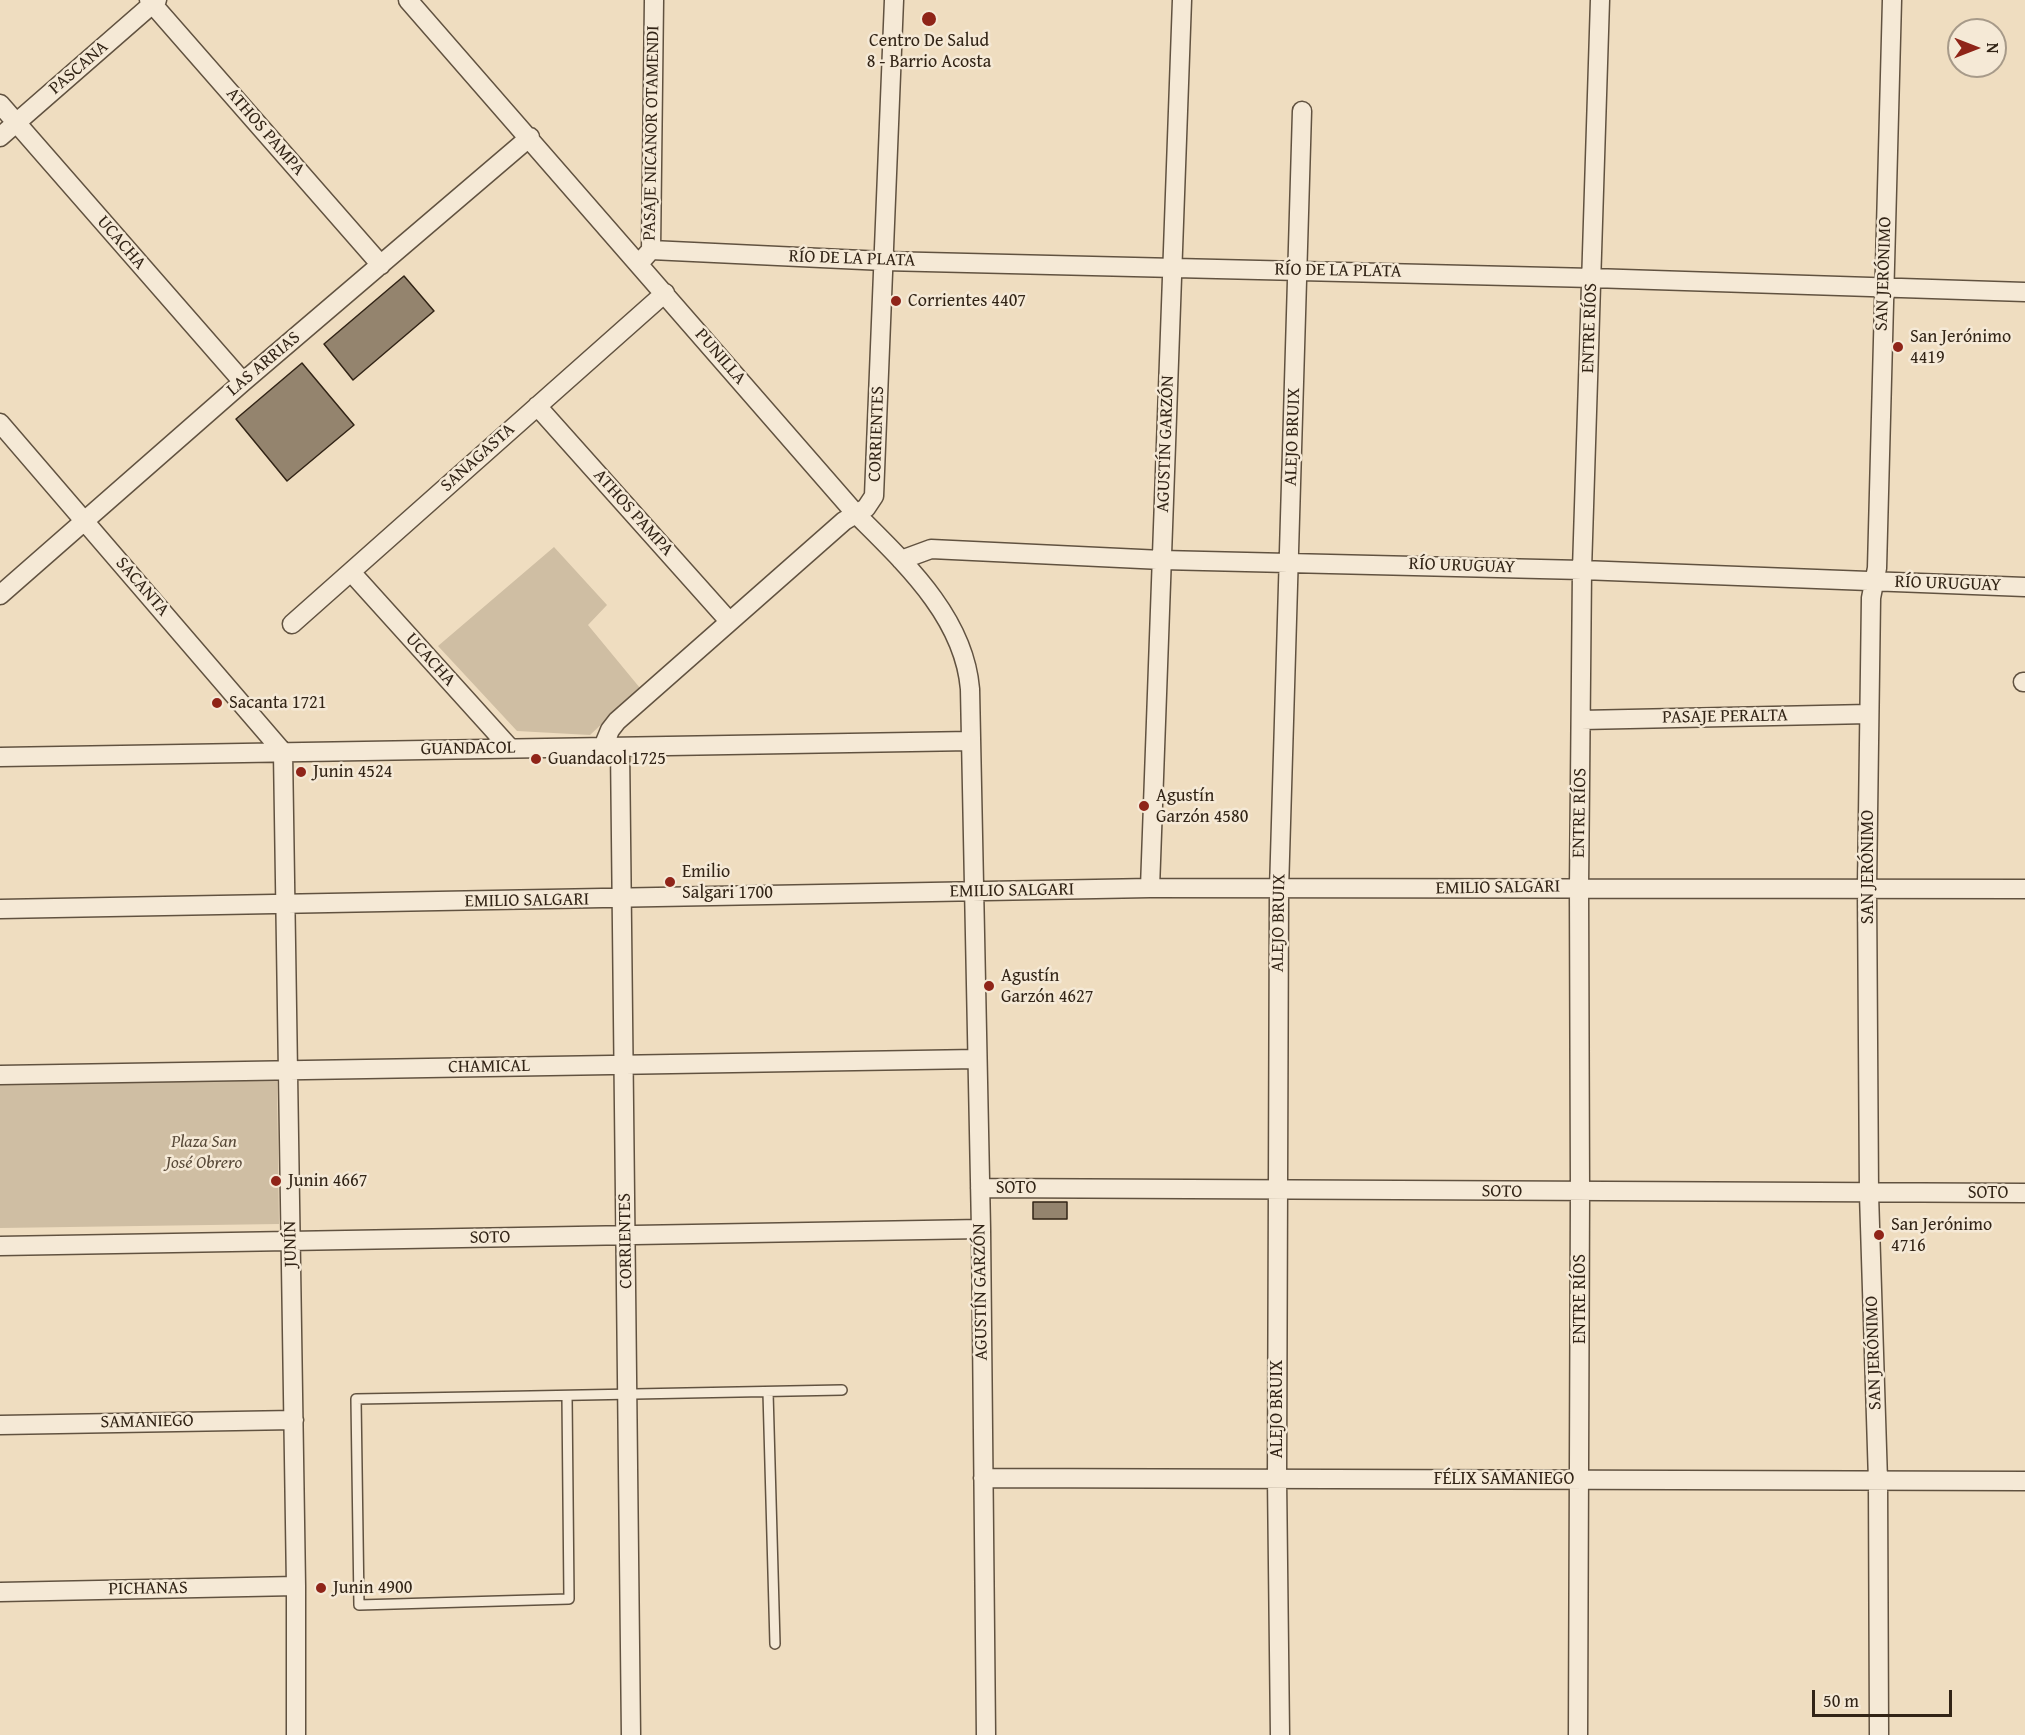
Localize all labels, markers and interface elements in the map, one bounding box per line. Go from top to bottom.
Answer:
marker: Centro De Salud 8 - Barrio Acosta [920,10,938,28]
north arrow [1947,18,2007,78]
street label: PASAJE NICANOR OTAMENDI [639,25,665,241]
place label: Centro De Salud 8 - Barrio Acosta [867,30,991,72]
street label: PASCANA [45,36,113,100]
text: N [1981,43,2005,53]
street label: ATHOS PAMPA [221,84,309,180]
street label: UCACHA [92,212,150,274]
street label: SAN JERÓNIMO [1871,216,1897,332]
street label: RÍO DE LA PLATA [788,246,916,272]
street label: RÍO DE LA PLATA [1274,259,1402,283]
street label: ENTRE RÍOS [1578,283,1602,373]
place label: Corrientes 4407 [908,290,1026,312]
marker: Corrientes 4407 [889,294,903,308]
street label: PUNILLA [690,325,750,389]
place label: San Jerónimo 4419 [1910,326,2011,368]
street label: LAS ARRIAS [223,327,305,401]
marker: San Jerónimo 4419 [1891,340,1905,354]
street label: AGUSTÍN GARZÓN [1153,375,1179,513]
street label: CORRIENTES [865,386,889,482]
street label: ALEJO BRUIX [1280,387,1306,487]
street label: SANAGASTA [436,419,520,497]
street label: ATHOS PAMPA [588,465,678,561]
street label: SACANTA [110,553,174,621]
street label: RÍO URUGUAY [1408,553,1516,579]
street label: RÍO URUGUAY [1894,571,2002,597]
street label: UCACHA [400,629,460,691]
place label: Sacanta 1721 [229,692,326,714]
marker: Sacanta 1721 [210,696,224,710]
street label: PASAJE PERALTA [1662,705,1788,729]
street label: GUANDACOL [420,737,516,761]
place label: Guandacol 1725 [548,748,666,770]
marker: Guandacol 1725 [529,752,543,766]
place label: Junin 4524 [313,761,392,783]
marker: Junin 4524 [294,765,308,779]
street label: ENTRE RÍOS [1568,768,1592,858]
place label: Agustín Garzón 4580 [1156,785,1248,828]
marker: Agustín Garzón 4580 [1137,799,1151,813]
street label: SAN JERÓNIMO [1857,810,1879,924]
place label: Emilio Salgari 1700 [682,861,773,904]
street label: ALEJO BRUIX [1267,874,1291,972]
marker: Emilio Salgari 1700 [663,875,677,889]
street label: EMILIO SALGARI [1436,876,1560,900]
street label: EMILIO SALGARI [950,879,1074,903]
street label: EMILIO SALGARI [465,889,589,913]
place label: Agustín Garzón 4627 [1001,965,1093,1008]
marker: Agustín Garzón 4627 [982,979,996,993]
street label: CHAMICAL [448,1055,530,1079]
park label: Plaza San José Obrero [166,1131,242,1174]
place label: Junin 4667 [288,1170,367,1192]
marker: Junin 4667 [269,1174,283,1188]
street label: SOTO [996,1177,1036,1199]
street label: SOTO [1481,1181,1523,1203]
street label: SOTO [1968,1182,2008,1204]
street label: CORRIENTES [614,1193,638,1289]
place label: San Jerónimo 4716 [1891,1214,1992,1256]
street label: JUNÍN [280,1221,302,1267]
street label: AGUSTÍN GARZÓN [969,1223,993,1361]
street label: SOTO [469,1227,511,1249]
marker: San Jerónimo 4716 [1872,1228,1886,1242]
street label: ENTRE RÍOS [1569,1254,1591,1344]
street label: SAN JERÓNIMO [1861,1295,1887,1411]
street label: ALEJO BRUIX [1266,1360,1288,1458]
street label: SAMANIEGO [100,1410,194,1434]
street label: FÉLIX SAMANIEGO [1434,1468,1574,1490]
place label: Junin 4900 [333,1577,412,1599]
street label: PICHANAS [108,1578,188,1600]
marker: Junin 4900 [314,1581,328,1595]
scale bar [1815,1678,1954,1716]
text: 50 m [1823,1687,1859,1714]

